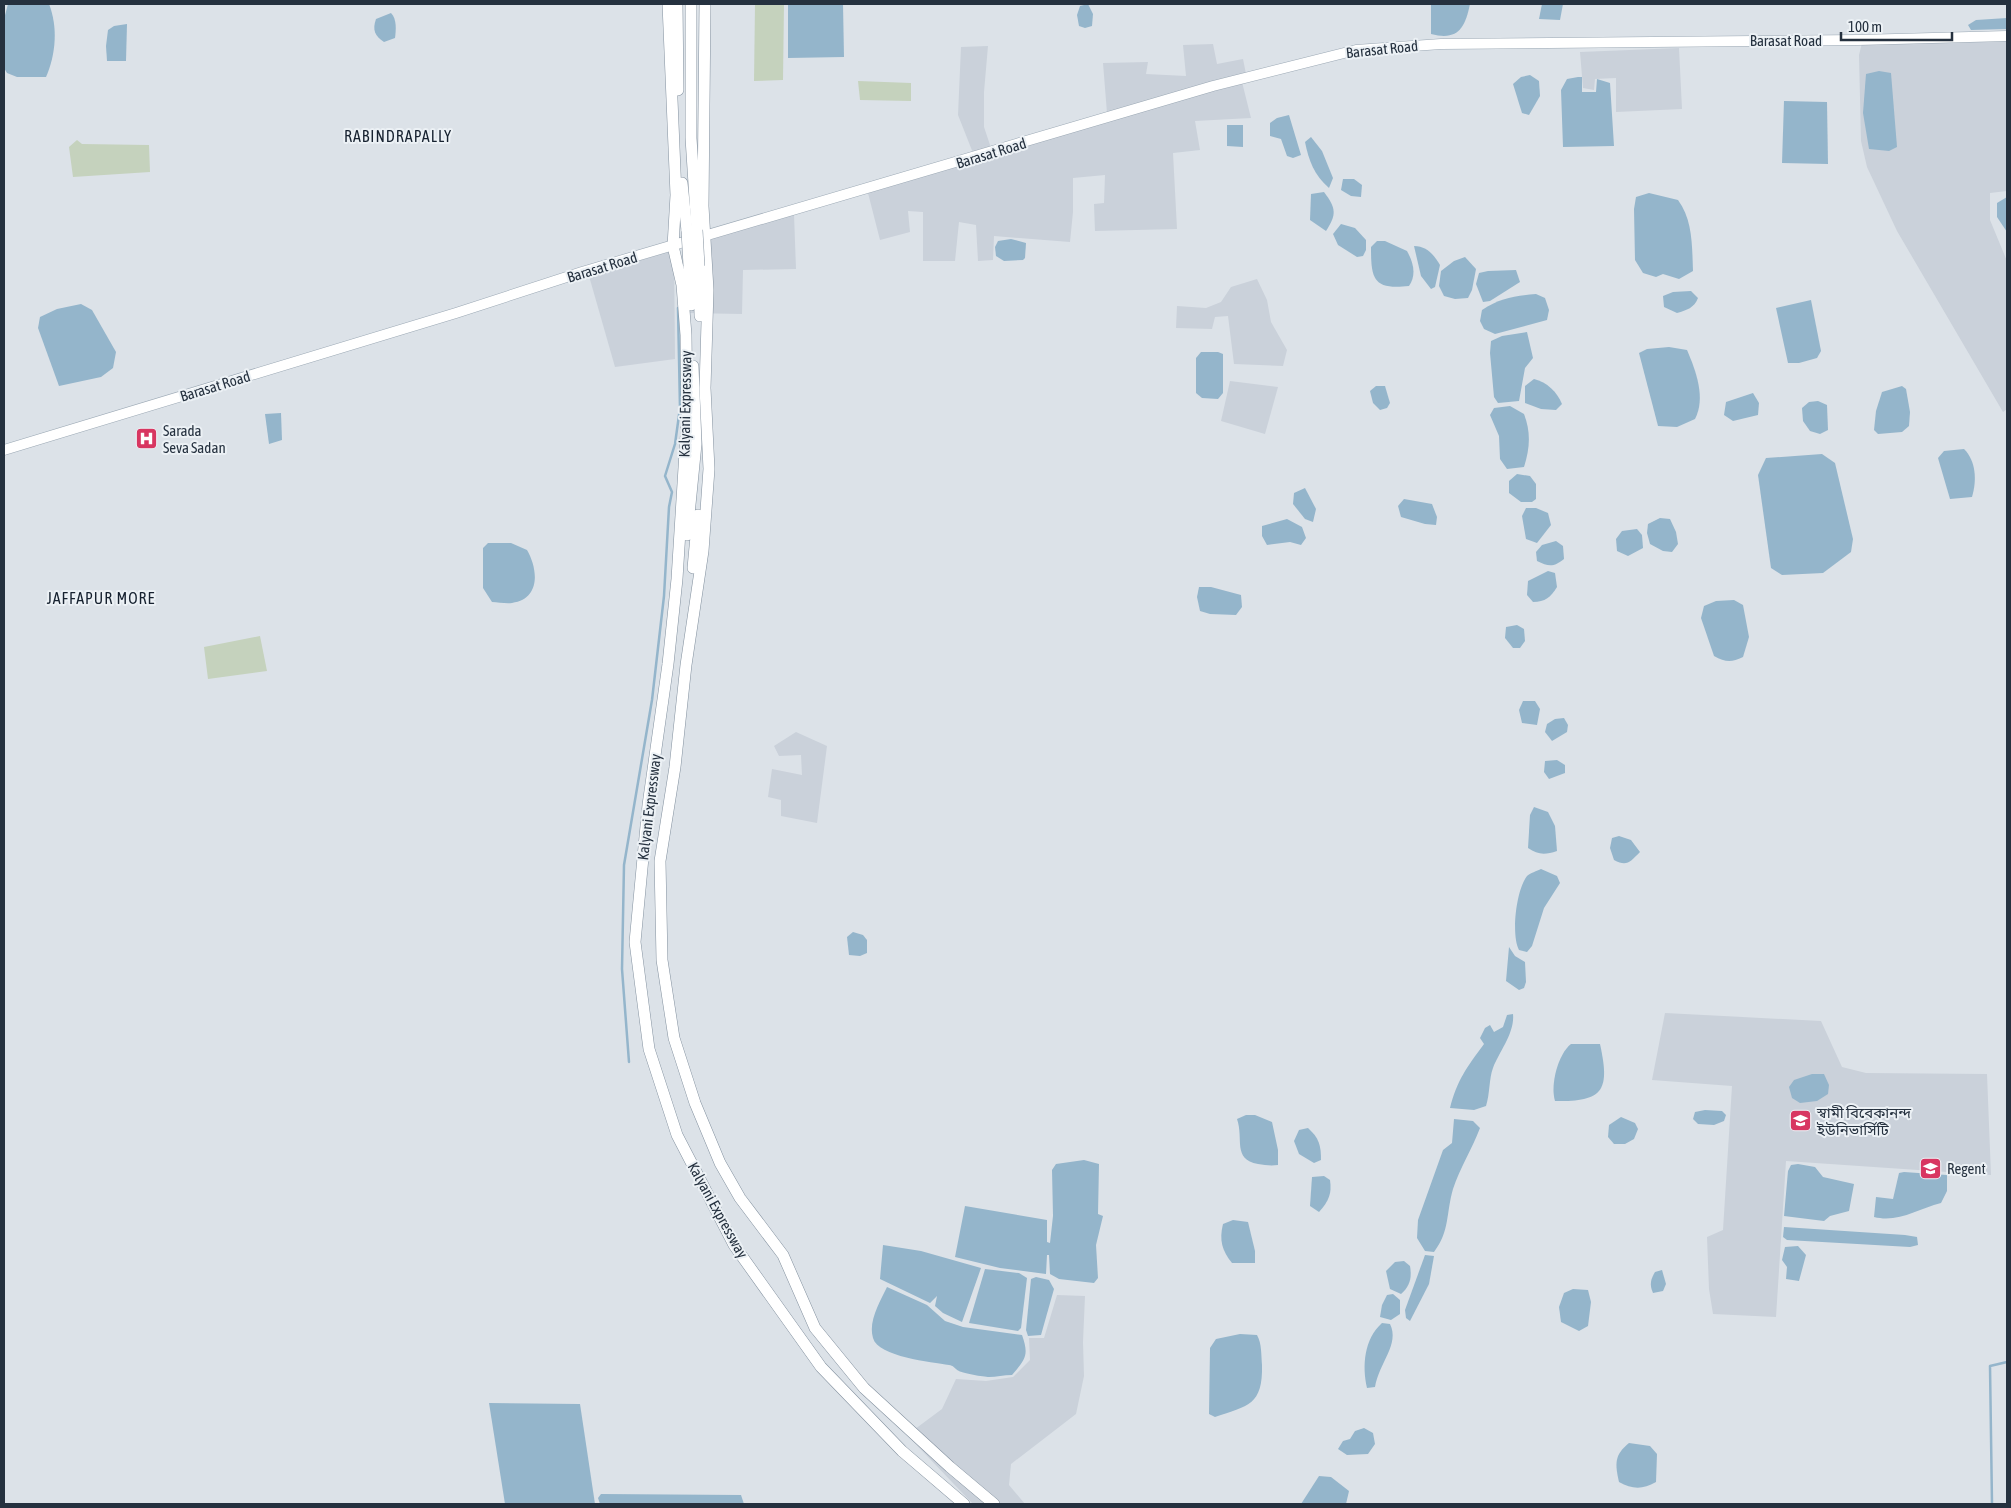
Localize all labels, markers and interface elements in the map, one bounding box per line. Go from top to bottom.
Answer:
scale bar [1841,10,1952,42]
text: 100 m [1848,18,1882,35]
street label: Barasat Road [1750,32,1822,49]
street label: Barasat Road [1345,37,1419,61]
district label: RABINDRAPALLY [344,127,452,145]
street label: Barasat Road [954,134,1028,172]
street label: Barasat Road [565,248,639,286]
street label: Kalyani Expressway [676,350,694,458]
street label: Barasat Road [178,367,252,405]
place label: Sarada Seva Sadan [163,422,226,456]
hospital icon: Sarada Seva Sadan [135,427,159,451]
district label: JAFFAPUR MORE [47,589,155,607]
street label: Kalyani Expressway [634,753,664,861]
place label: স্বামী বিবেকানন্দ ইউনিভার্সিটি [1816,1104,1912,1138]
school or university icon: স্বামী বিবেকানন্দ ইউনিভার্সিটি [1789,1109,1813,1133]
school or university icon: Regent [1919,1156,1943,1180]
street label: Kalyani Expressway [685,1159,751,1261]
place label: Regent [1947,1160,1986,1177]

